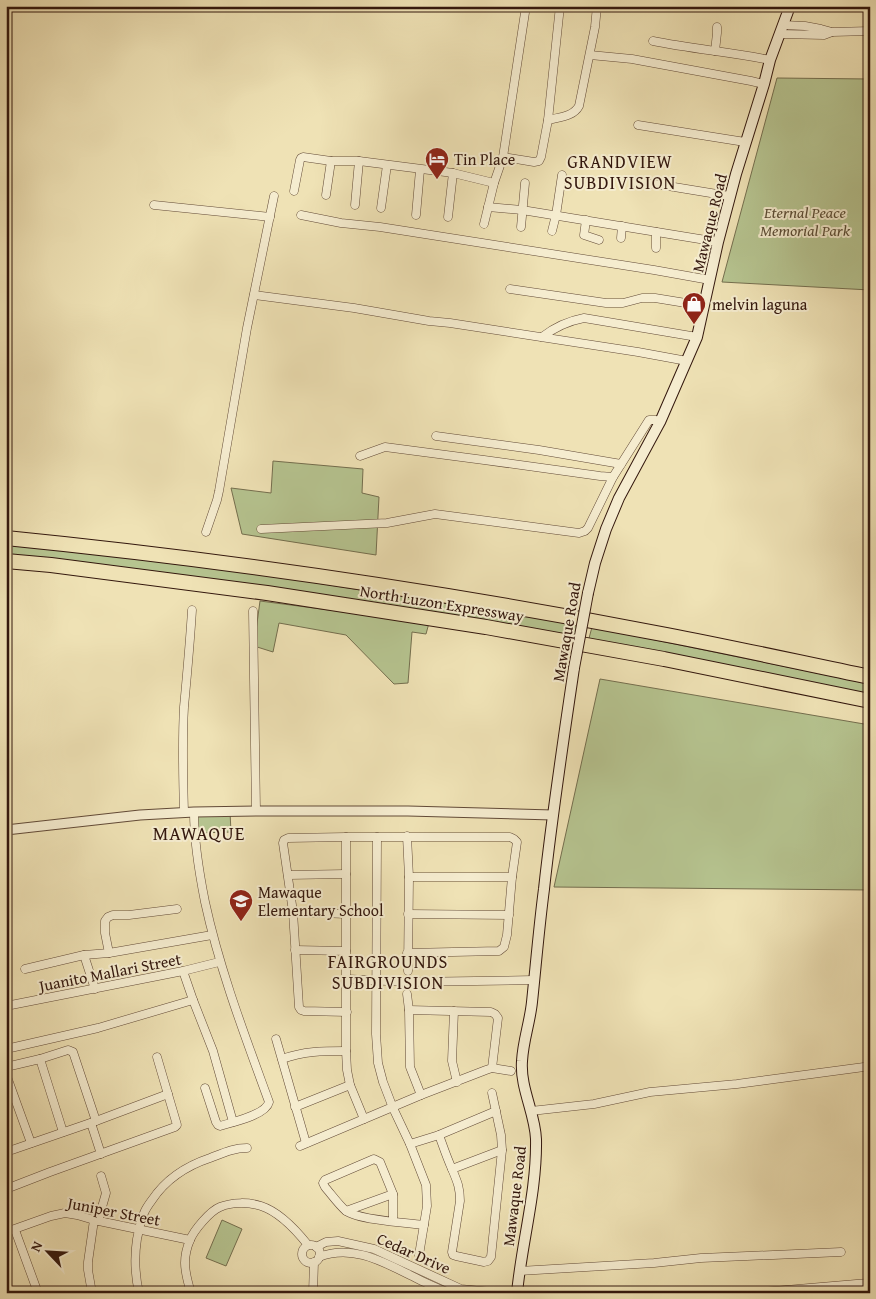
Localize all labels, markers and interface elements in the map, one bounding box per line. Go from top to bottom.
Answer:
hotel icon: Tin Place [424,146,450,180]
place label: Tin Place [454,147,515,171]
district label: GRANDVIEW SUBDIVISION [564,148,676,196]
street label: Mawaque Road [685,171,733,275]
park label: Eternal Peace Memorial Park [760,200,851,242]
shop icon: melvin laguna [681,291,707,325]
place label: melvin laguna [712,292,808,316]
street label: North Luzon Expressway [358,578,526,628]
street label: Mawaque Road [545,580,587,684]
district label: MAWAQUE [153,819,245,847]
place label: Mawaque Elementary School [258,880,384,922]
school or university icon: Mawaque Elementary School [228,888,254,922]
street label: Juanito Mallari Street [35,946,183,998]
district label: FAIRGROUNDS SUBDIVISION [328,948,448,996]
street label: Mawaque Road [496,1144,532,1247]
street label: Juniper Street [64,1190,163,1232]
north arrow [22,1226,72,1276]
street label: Cedar Drive [373,1226,455,1280]
text: N [25,1237,48,1255]

